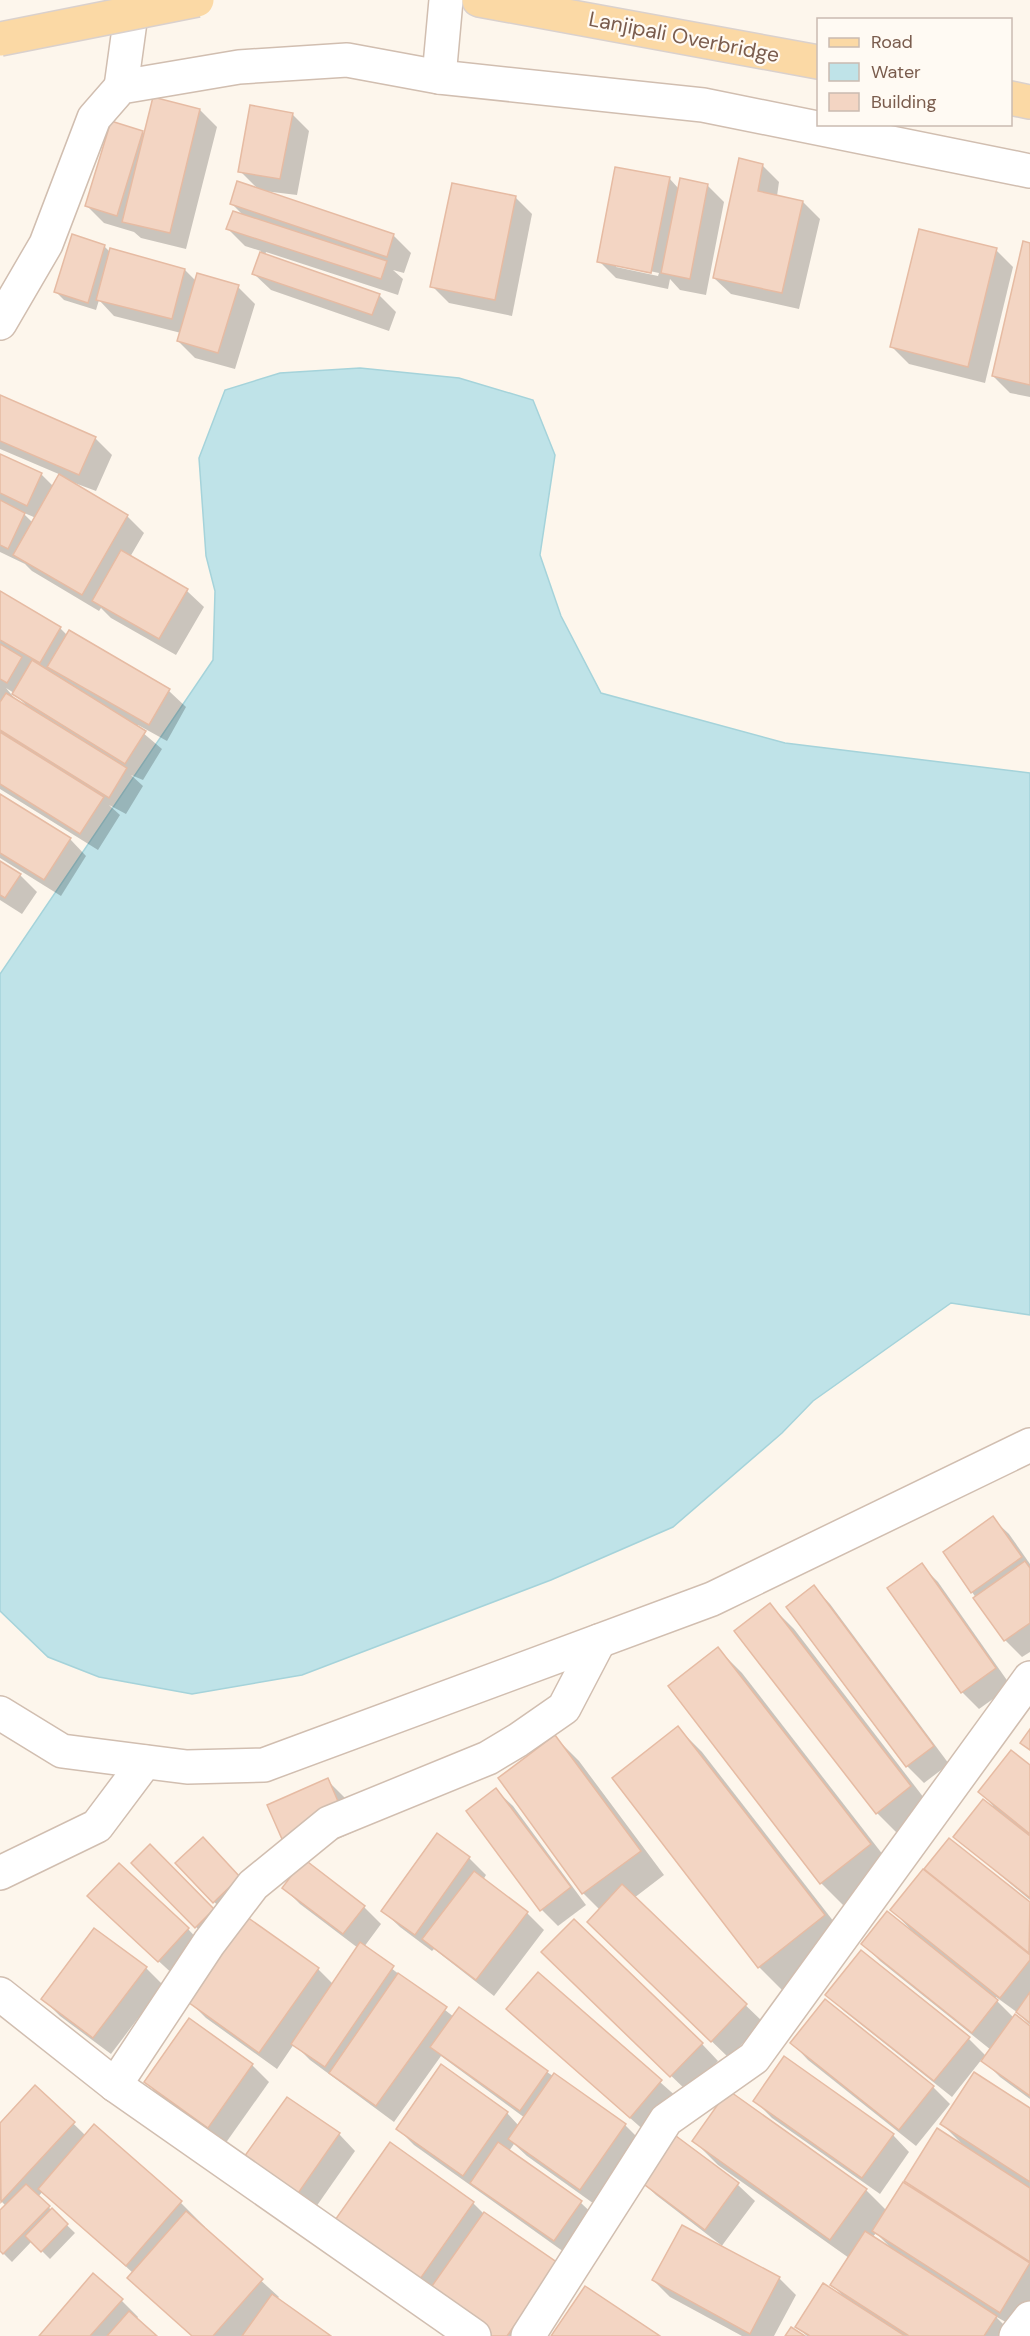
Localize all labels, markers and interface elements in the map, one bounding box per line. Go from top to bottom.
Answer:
street label: Lanjipali Overbridge [586,5,782,69]
legend [817,18,1012,126]
text: Road [871,30,913,54]
text: Water [871,60,921,84]
text: Building [871,90,936,114]

